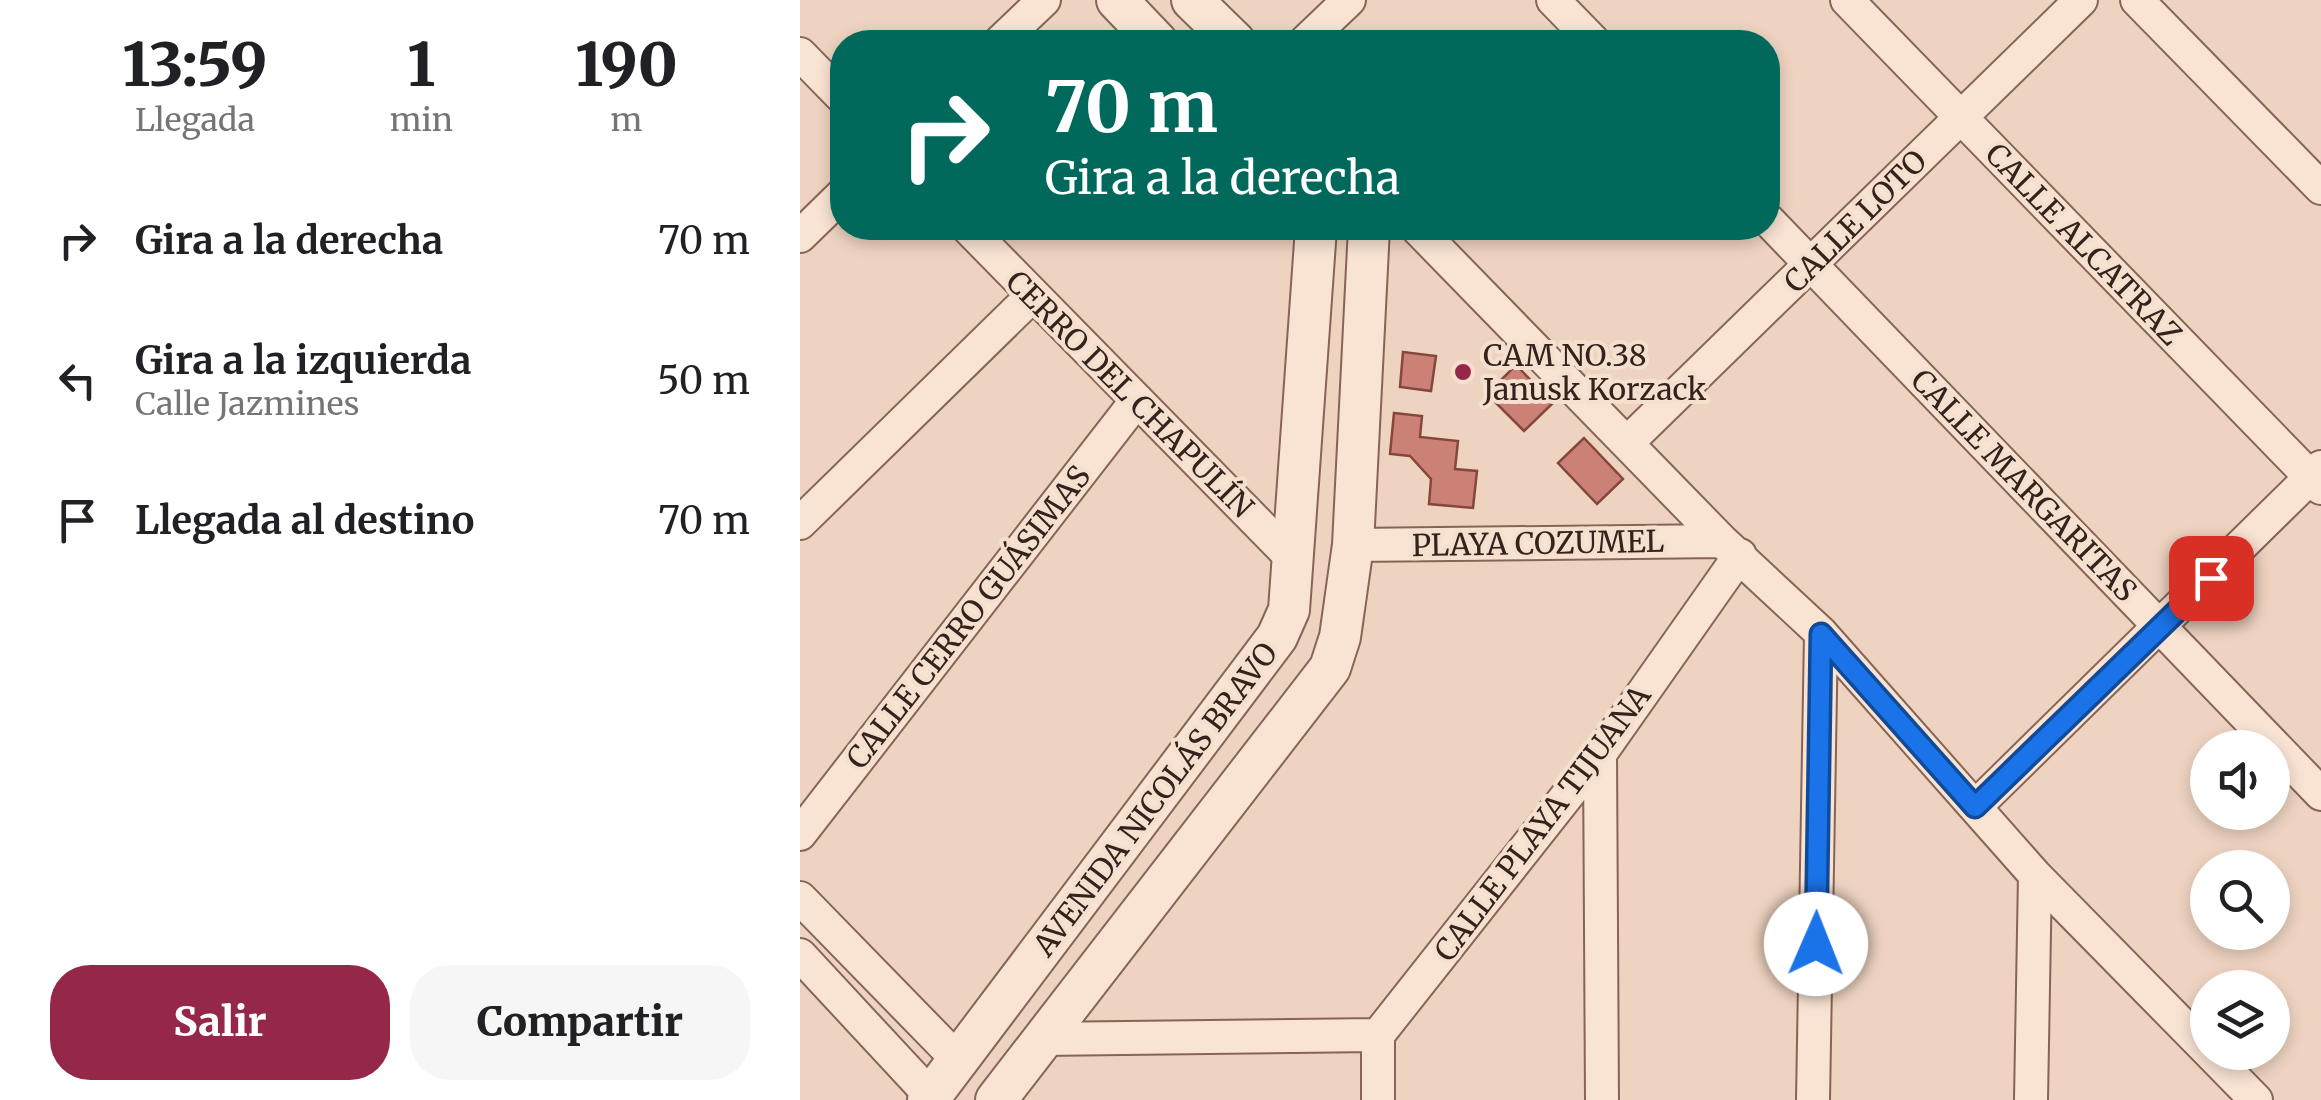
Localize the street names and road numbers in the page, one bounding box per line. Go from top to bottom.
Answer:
street label: CALLE ALCATRAZ [1978,135,2190,353]
street label: CALLE LOTO [1776,142,1934,300]
street label: CERRO DEL CHAPULÍN [998,262,1262,526]
street label: CALLE MARGARITAS [1903,361,2145,609]
street label: CALLE CERRO GUÁSIMAS [838,458,1098,776]
street label: PLAYA COZUMEL [1411,522,1665,564]
street label: AVENIDA NICOLÁS BRAVO [1024,635,1285,964]
street label: CALLE PLAYA TIJUANA [1426,677,1659,969]

